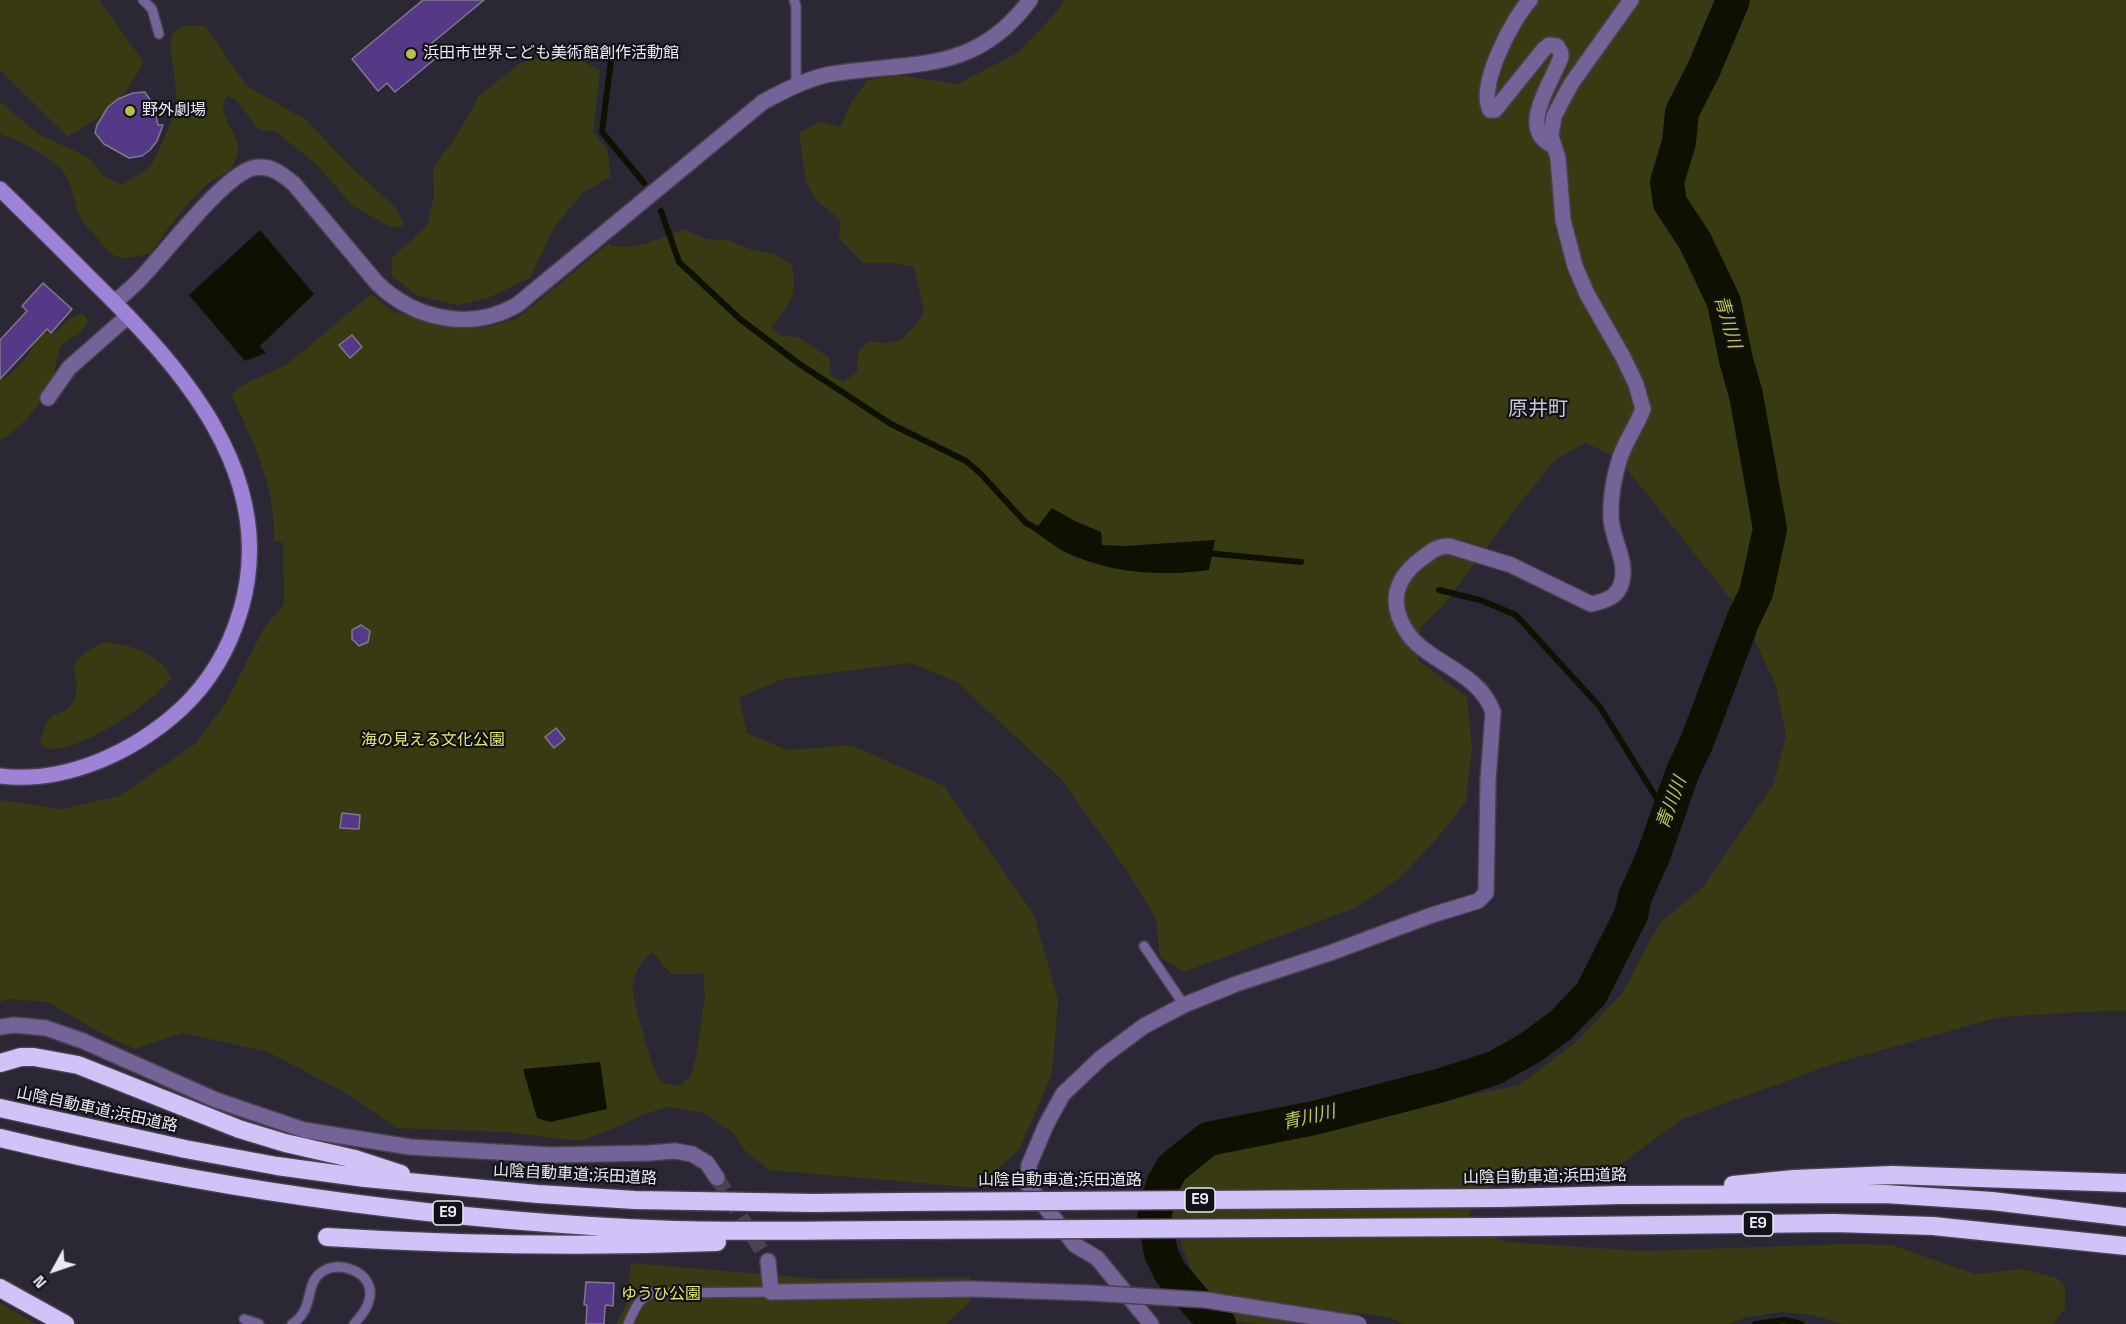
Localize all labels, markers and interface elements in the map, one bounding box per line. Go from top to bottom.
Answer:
place label: 浜田市世界こども美術館創作活動館 [423,44,679,64]
marker: 浜田市世界こども美術館創作活動館 [404,47,418,61]
place label: 野外劇場 [142,101,206,121]
marker: 野外劇場 [123,104,137,118]
water label: 青川川 [1709,293,1745,351]
district label: 原井町 [1508,398,1568,422]
park label: 海の見える文化公園 [361,731,505,751]
water label: 青川川 [1653,774,1691,832]
street label: 山陰自動車道;浜田道路 [15,1084,179,1136]
water label: 青川川 [1280,1101,1338,1135]
street label: 山陰自動車道;浜田道路 [493,1161,657,1189]
street label: 山陰自動車道;浜田道路 [1463,1166,1627,1188]
street label: 山陰自動車道;浜田道路 [978,1171,1142,1191]
road number: E9 [1185,1188,1215,1212]
road number: E9 [433,1201,463,1225]
road number: E9 [1743,1212,1773,1236]
north arrow [24,1240,84,1300]
text: N [28,1271,51,1293]
park label: ゆうひ公園 [621,1285,701,1305]

